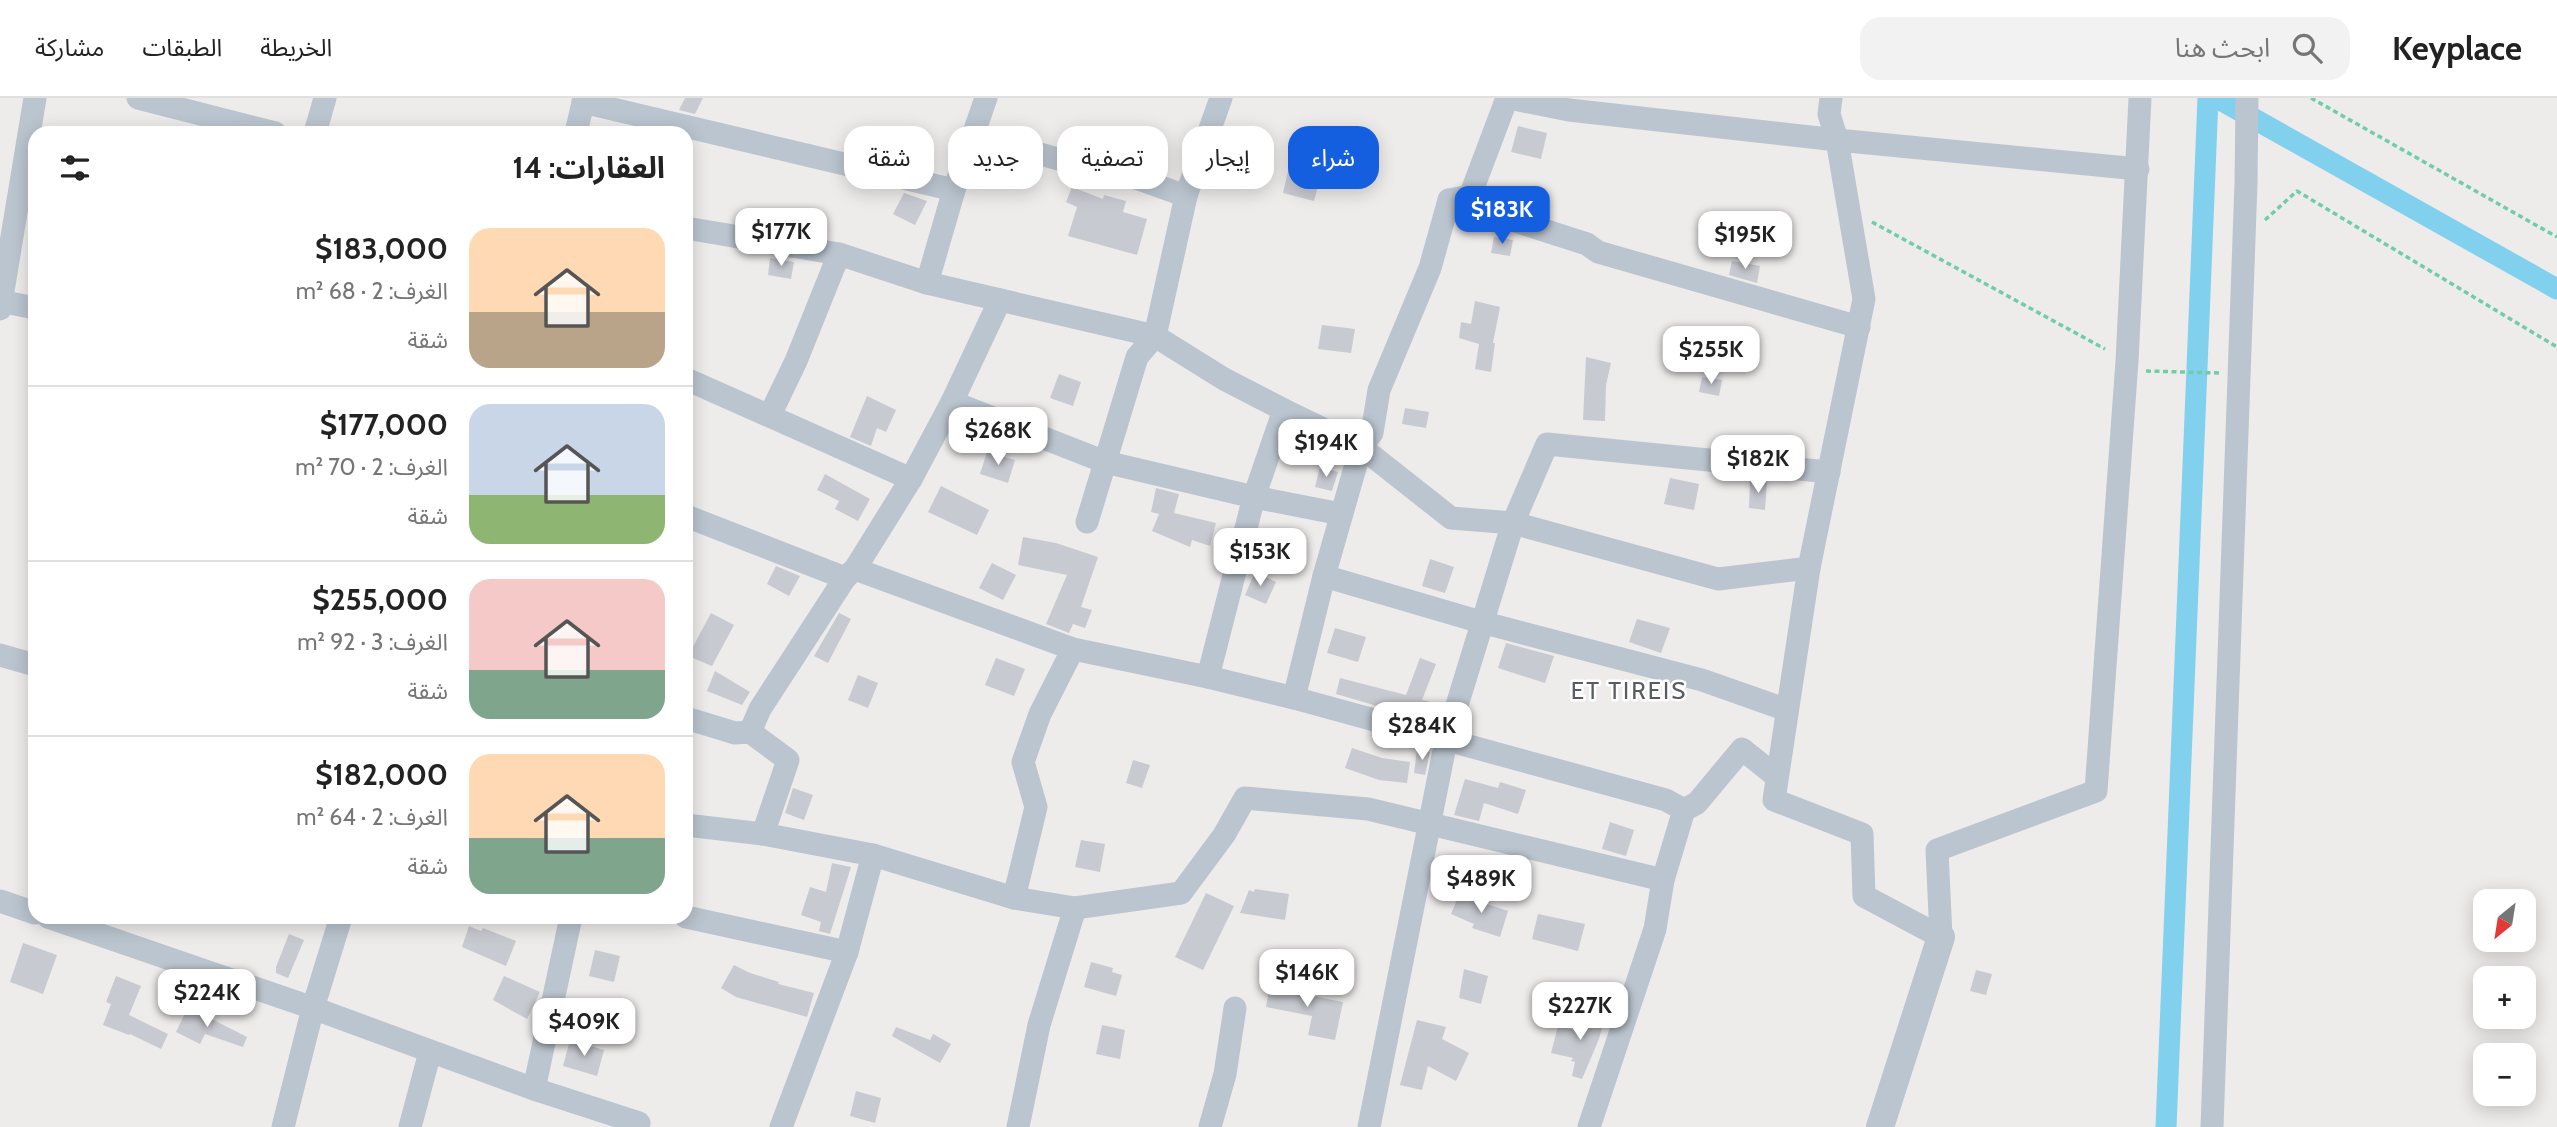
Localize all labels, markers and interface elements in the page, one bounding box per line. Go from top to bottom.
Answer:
search box [1860,17,2350,80]
text: Keyplace [2392,28,2522,68]
icon: search [2288,29,2326,67]
text: ابحث هنا [2175,32,2270,64]
text: مشاركة [35,33,104,62]
text: الطبقات [142,33,222,62]
text: الخريطة [260,33,332,62]
chip: شقة [844,126,934,189]
chip: جديد [948,126,1043,189]
chip: تصفية [1057,126,1168,189]
chip: إيجار [1182,126,1274,189]
chip: شراء [1288,126,1379,189]
icon: filters [56,149,94,187]
text: العقارات: 14 [512,149,665,186]
pin: $183K [1453,186,1551,246]
text: $183K [1471,195,1533,223]
pin: $177K [732,208,830,268]
pin: $195K [1696,212,1794,271]
text: $177K [751,217,811,245]
text: $195K [1714,220,1776,248]
text: $183,000 [315,230,448,267]
icon: home [525,256,609,340]
text: الغرف: 2 · 68 m² [296,277,448,305]
text: شقة [407,326,448,354]
pin: $255K [1662,327,1760,386]
text: $255K [1679,335,1743,363]
text: $177,000 [320,406,448,443]
pin: $268K [949,408,1047,467]
text: $268K [965,416,1031,444]
pin: $194K [1277,420,1375,479]
text: $194K [1294,428,1358,456]
icon: home [525,432,609,516]
pin: $182K [1709,436,1807,495]
text: $182K [1727,444,1789,472]
text: الغرف: 2 · 70 m² [295,453,448,481]
text: شقة [407,502,448,530]
pin: $153K [1211,528,1309,588]
text: $153K [1230,537,1291,565]
text: $255,000 [312,581,448,618]
icon: home [525,607,609,691]
text: الغرف: 3 · 92 m² [297,628,448,656]
district label: ET TIREIS [1571,676,1687,705]
text: شقة [407,677,448,705]
pin: $284K [1373,702,1471,762]
text: $284K [1388,711,1456,739]
text: $182,000 [315,756,448,793]
icon: home [525,782,609,866]
text: الغرف: 2 · 64 m² [296,803,448,831]
text: شقة [407,852,448,880]
pin: $489K [1432,856,1530,915]
text: $489K [1447,864,1515,892]
north arrow [2473,889,2536,952]
map controls [2473,889,2536,1106]
pin: $146K [1258,950,1356,1009]
text: $146K [1275,958,1339,986]
button: + [2473,966,2536,1029]
pin: $224K [158,970,256,1029]
text: $224K [174,978,240,1006]
pin: $227K [1531,982,1629,1042]
text: $227K [1548,991,1612,1019]
pin: $409K [535,998,633,1058]
text: $409K [548,1007,620,1035]
button: − [2473,1043,2536,1106]

